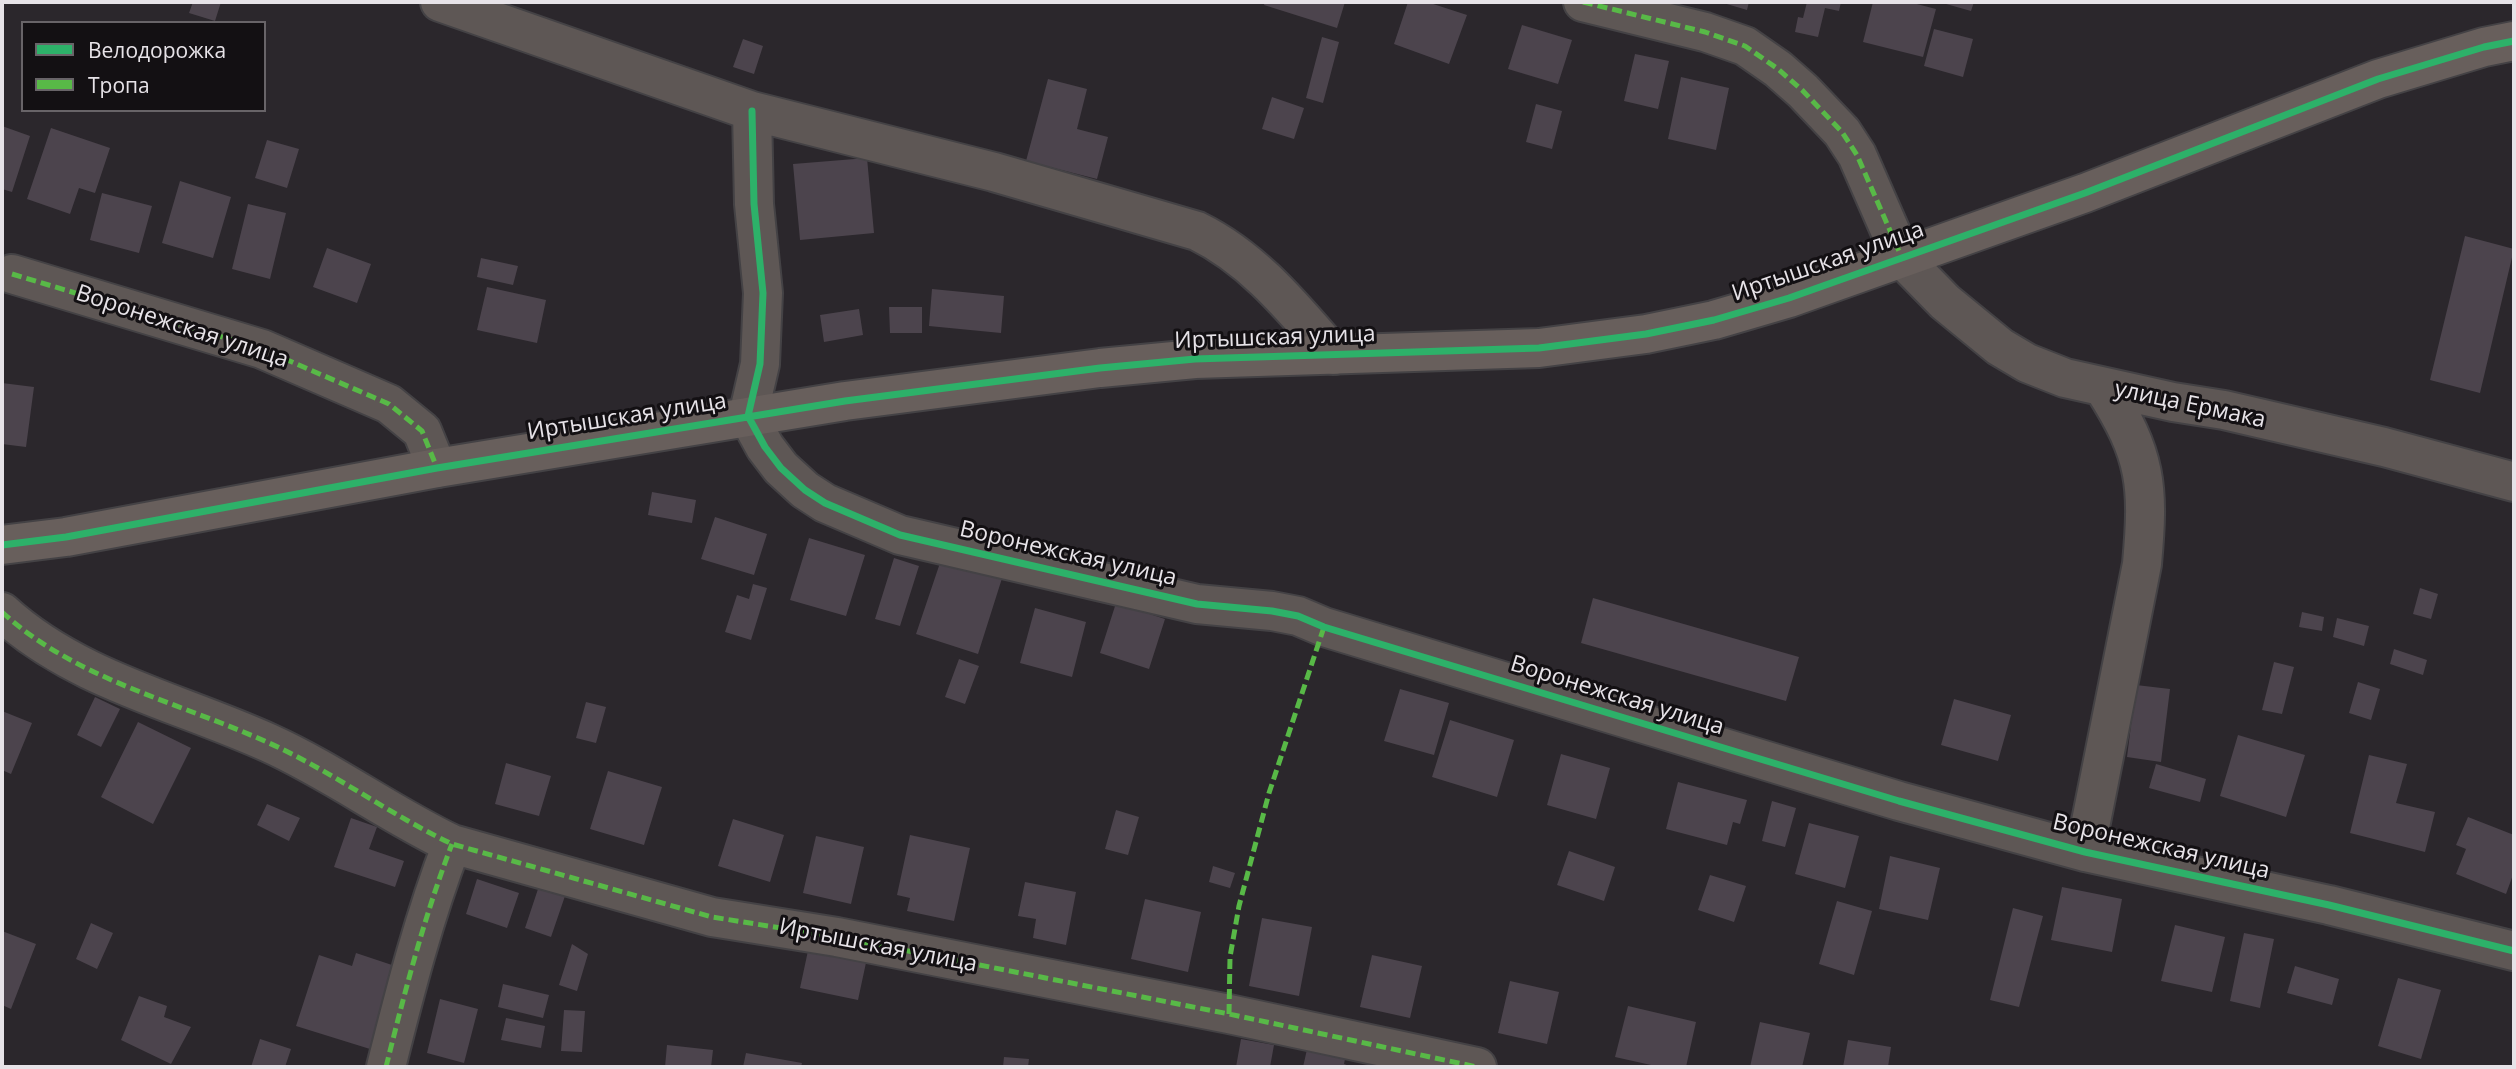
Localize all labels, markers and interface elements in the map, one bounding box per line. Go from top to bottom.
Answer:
legend [21,21,266,112]
text: Велодорожка [88,36,226,64]
text: Тропа [88,71,150,99]
street label: Иртышская улица [1728,216,1928,308]
street label: Воронежская улица [72,280,292,374]
street label: Иртышская улица [1174,321,1376,355]
street label: улица Ермака [2112,376,2268,434]
street label: Иртышская улица [525,388,729,446]
street label: Воронежская улица [957,516,1179,592]
street label: Воронежская улица [1507,650,1727,742]
street label: Воронежская улица [2050,809,2272,885]
street label: Иртышская улица [777,913,979,979]

